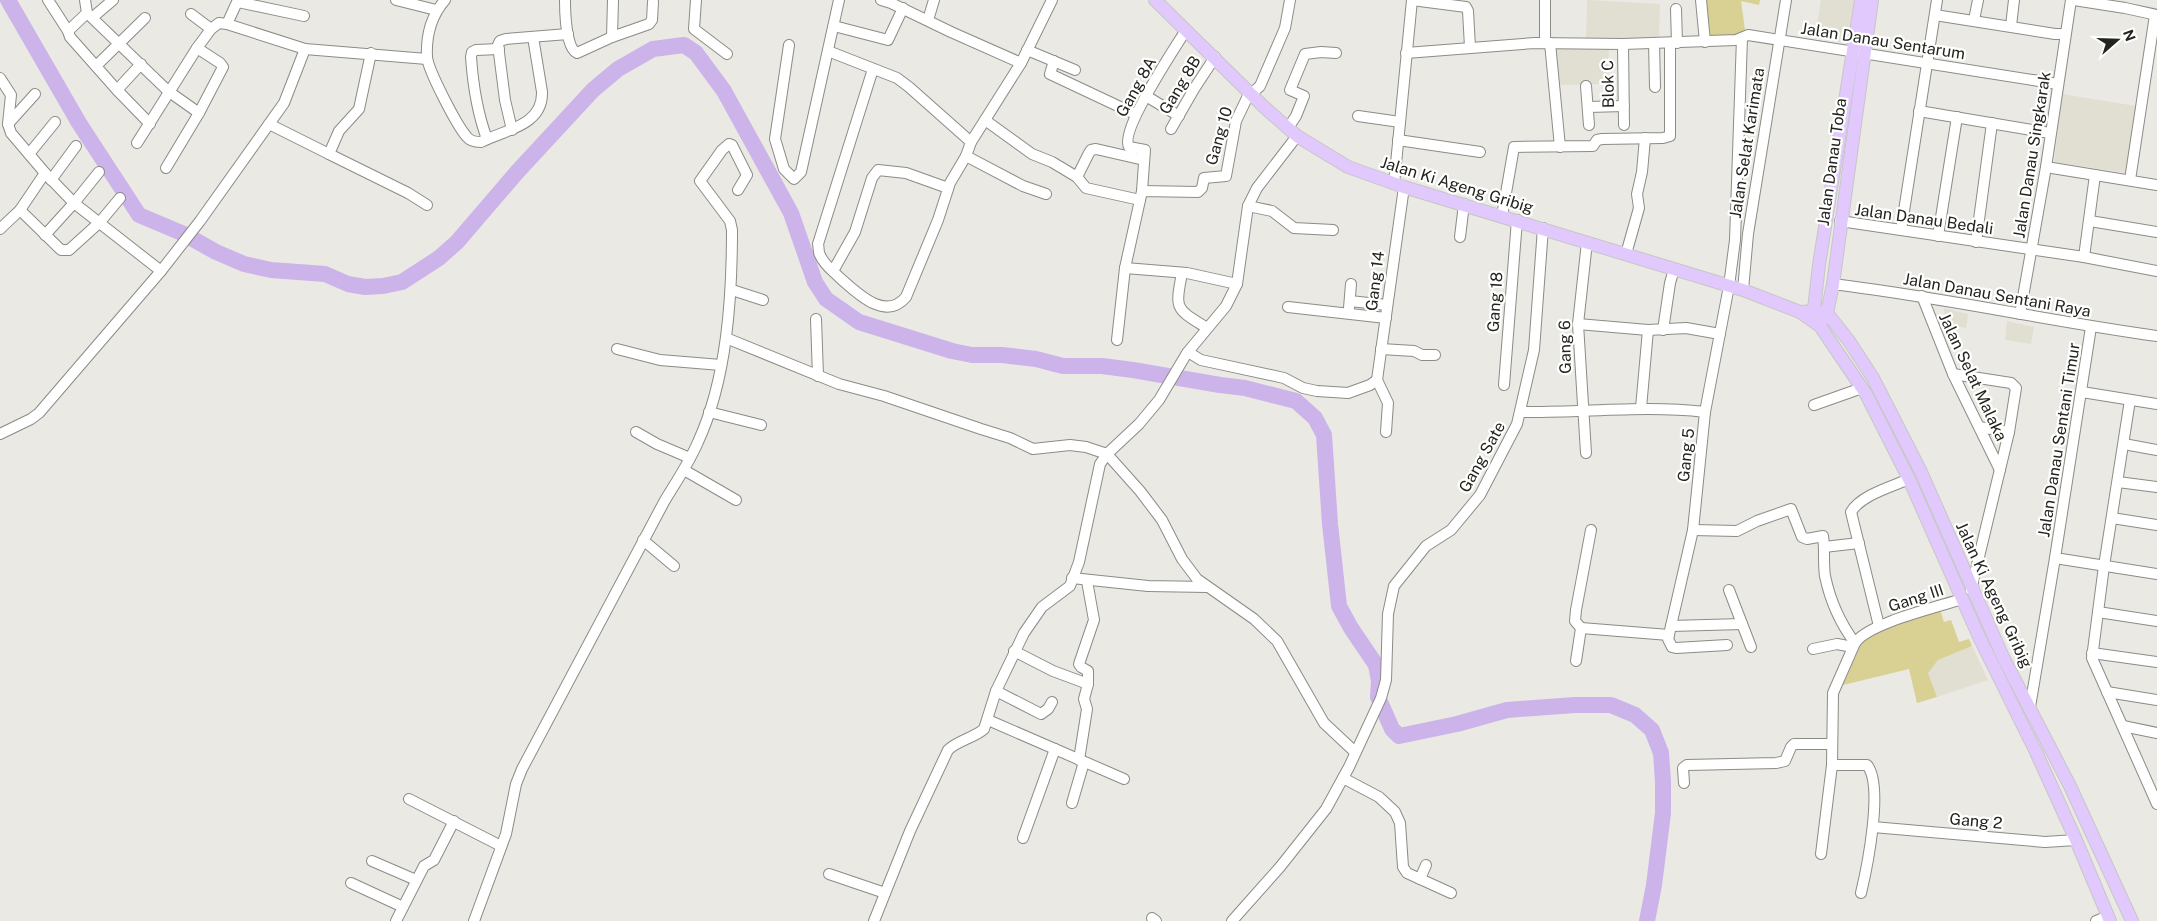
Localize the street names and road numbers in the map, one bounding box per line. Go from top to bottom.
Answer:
street label: Jalan Danau Sentarum [1799,19,1967,63]
street label: Gang 8B [1155,52,1205,118]
street label: Gang 8A [1112,54,1160,120]
street label: Blok C [1598,60,1618,108]
street label: Jalan Selat Karimata [1726,66,1768,220]
street label: Jalan Danau Singkarak [2009,70,2055,240]
street label: Jalan Danau Toba [1814,97,1850,227]
street label: Gang 10 [1202,104,1236,167]
street label: Jalan Ki Ageng Gribig [1378,153,1536,217]
street label: Jalan Danau Bedali [1853,200,1995,238]
street label: Gang 14 [1362,250,1388,312]
street label: Jalan Danau Sentani Raya [1902,269,2092,321]
street label: Gang 18 [1483,271,1507,333]
street label: Jalan Selat Malaka [1935,310,2011,444]
street label: Gang 6 [1555,320,1575,374]
street label: Jalan Danau Sentani Timur [2034,341,2084,539]
street label: Gang Sate [1455,418,1509,496]
street label: Gang 5 [1674,427,1698,483]
street label: Jalan Ki Ageng Gribig [1952,519,2036,671]
street label: Gang III [1886,580,1946,616]
street label: Gang 2 [1949,809,2003,833]

